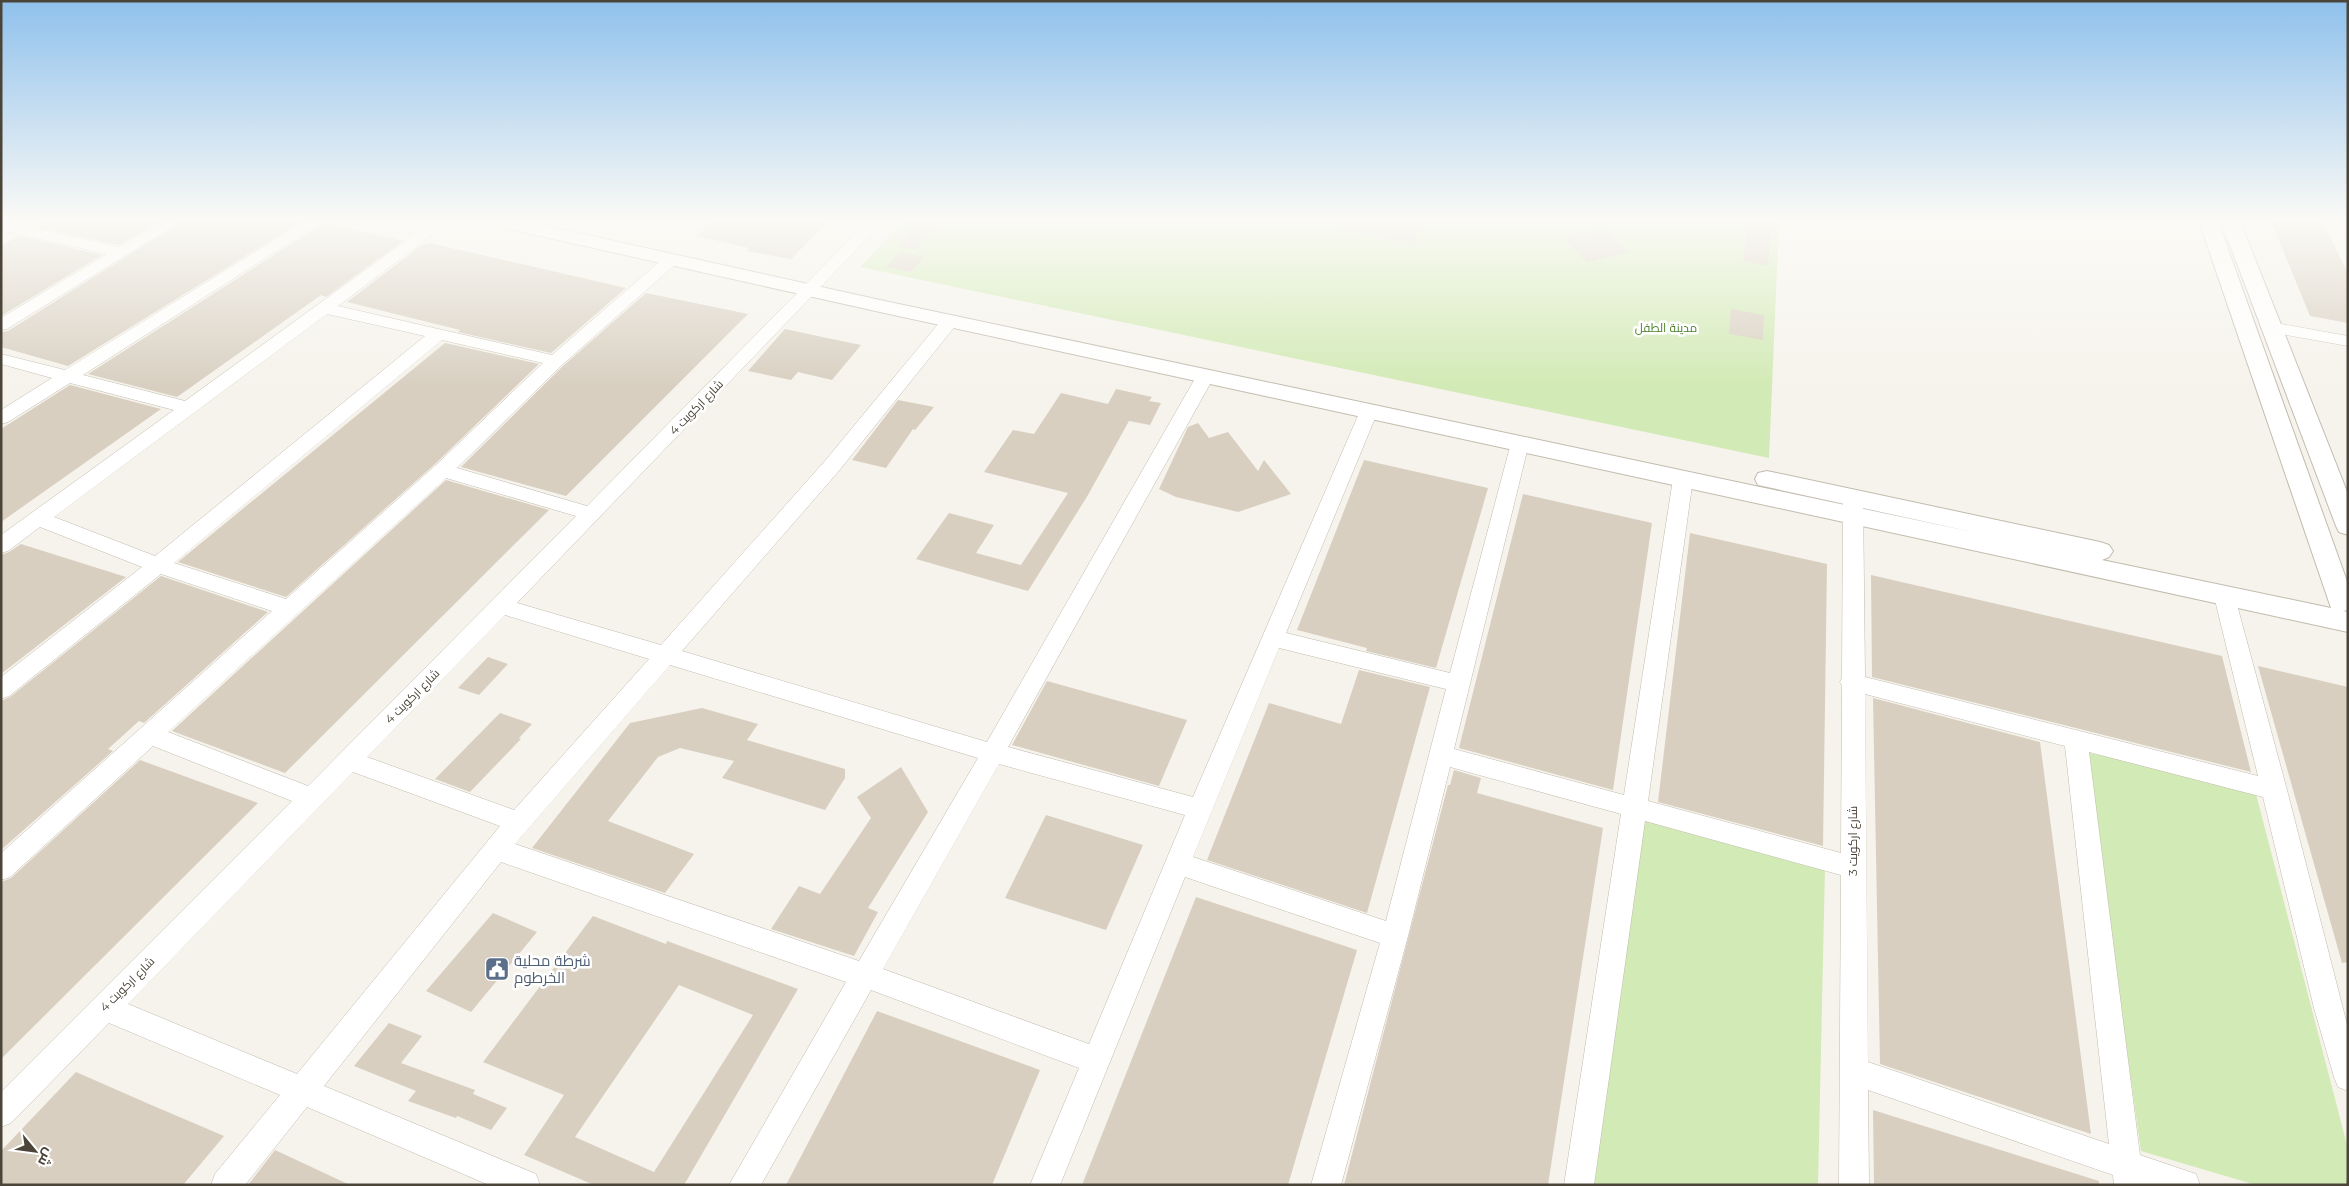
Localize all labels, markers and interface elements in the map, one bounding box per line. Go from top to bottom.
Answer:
park label: مدينة الطفل [1635,320,1697,335]
street label: شارع اركويت 4 [666,376,727,439]
street label: شارع اركويت 4 [381,665,443,727]
street label: شارع اركويت 3 [1845,806,1861,876]
place label: شرطة محلية الخرطوم [514,951,591,988]
street label: شارع اركويت 4 [96,953,158,1015]
public building icon: شرطة محلية الخرطوم [484,956,510,982]
north arrow [10,1126,60,1176]
text: ش [34,1145,59,1170]

